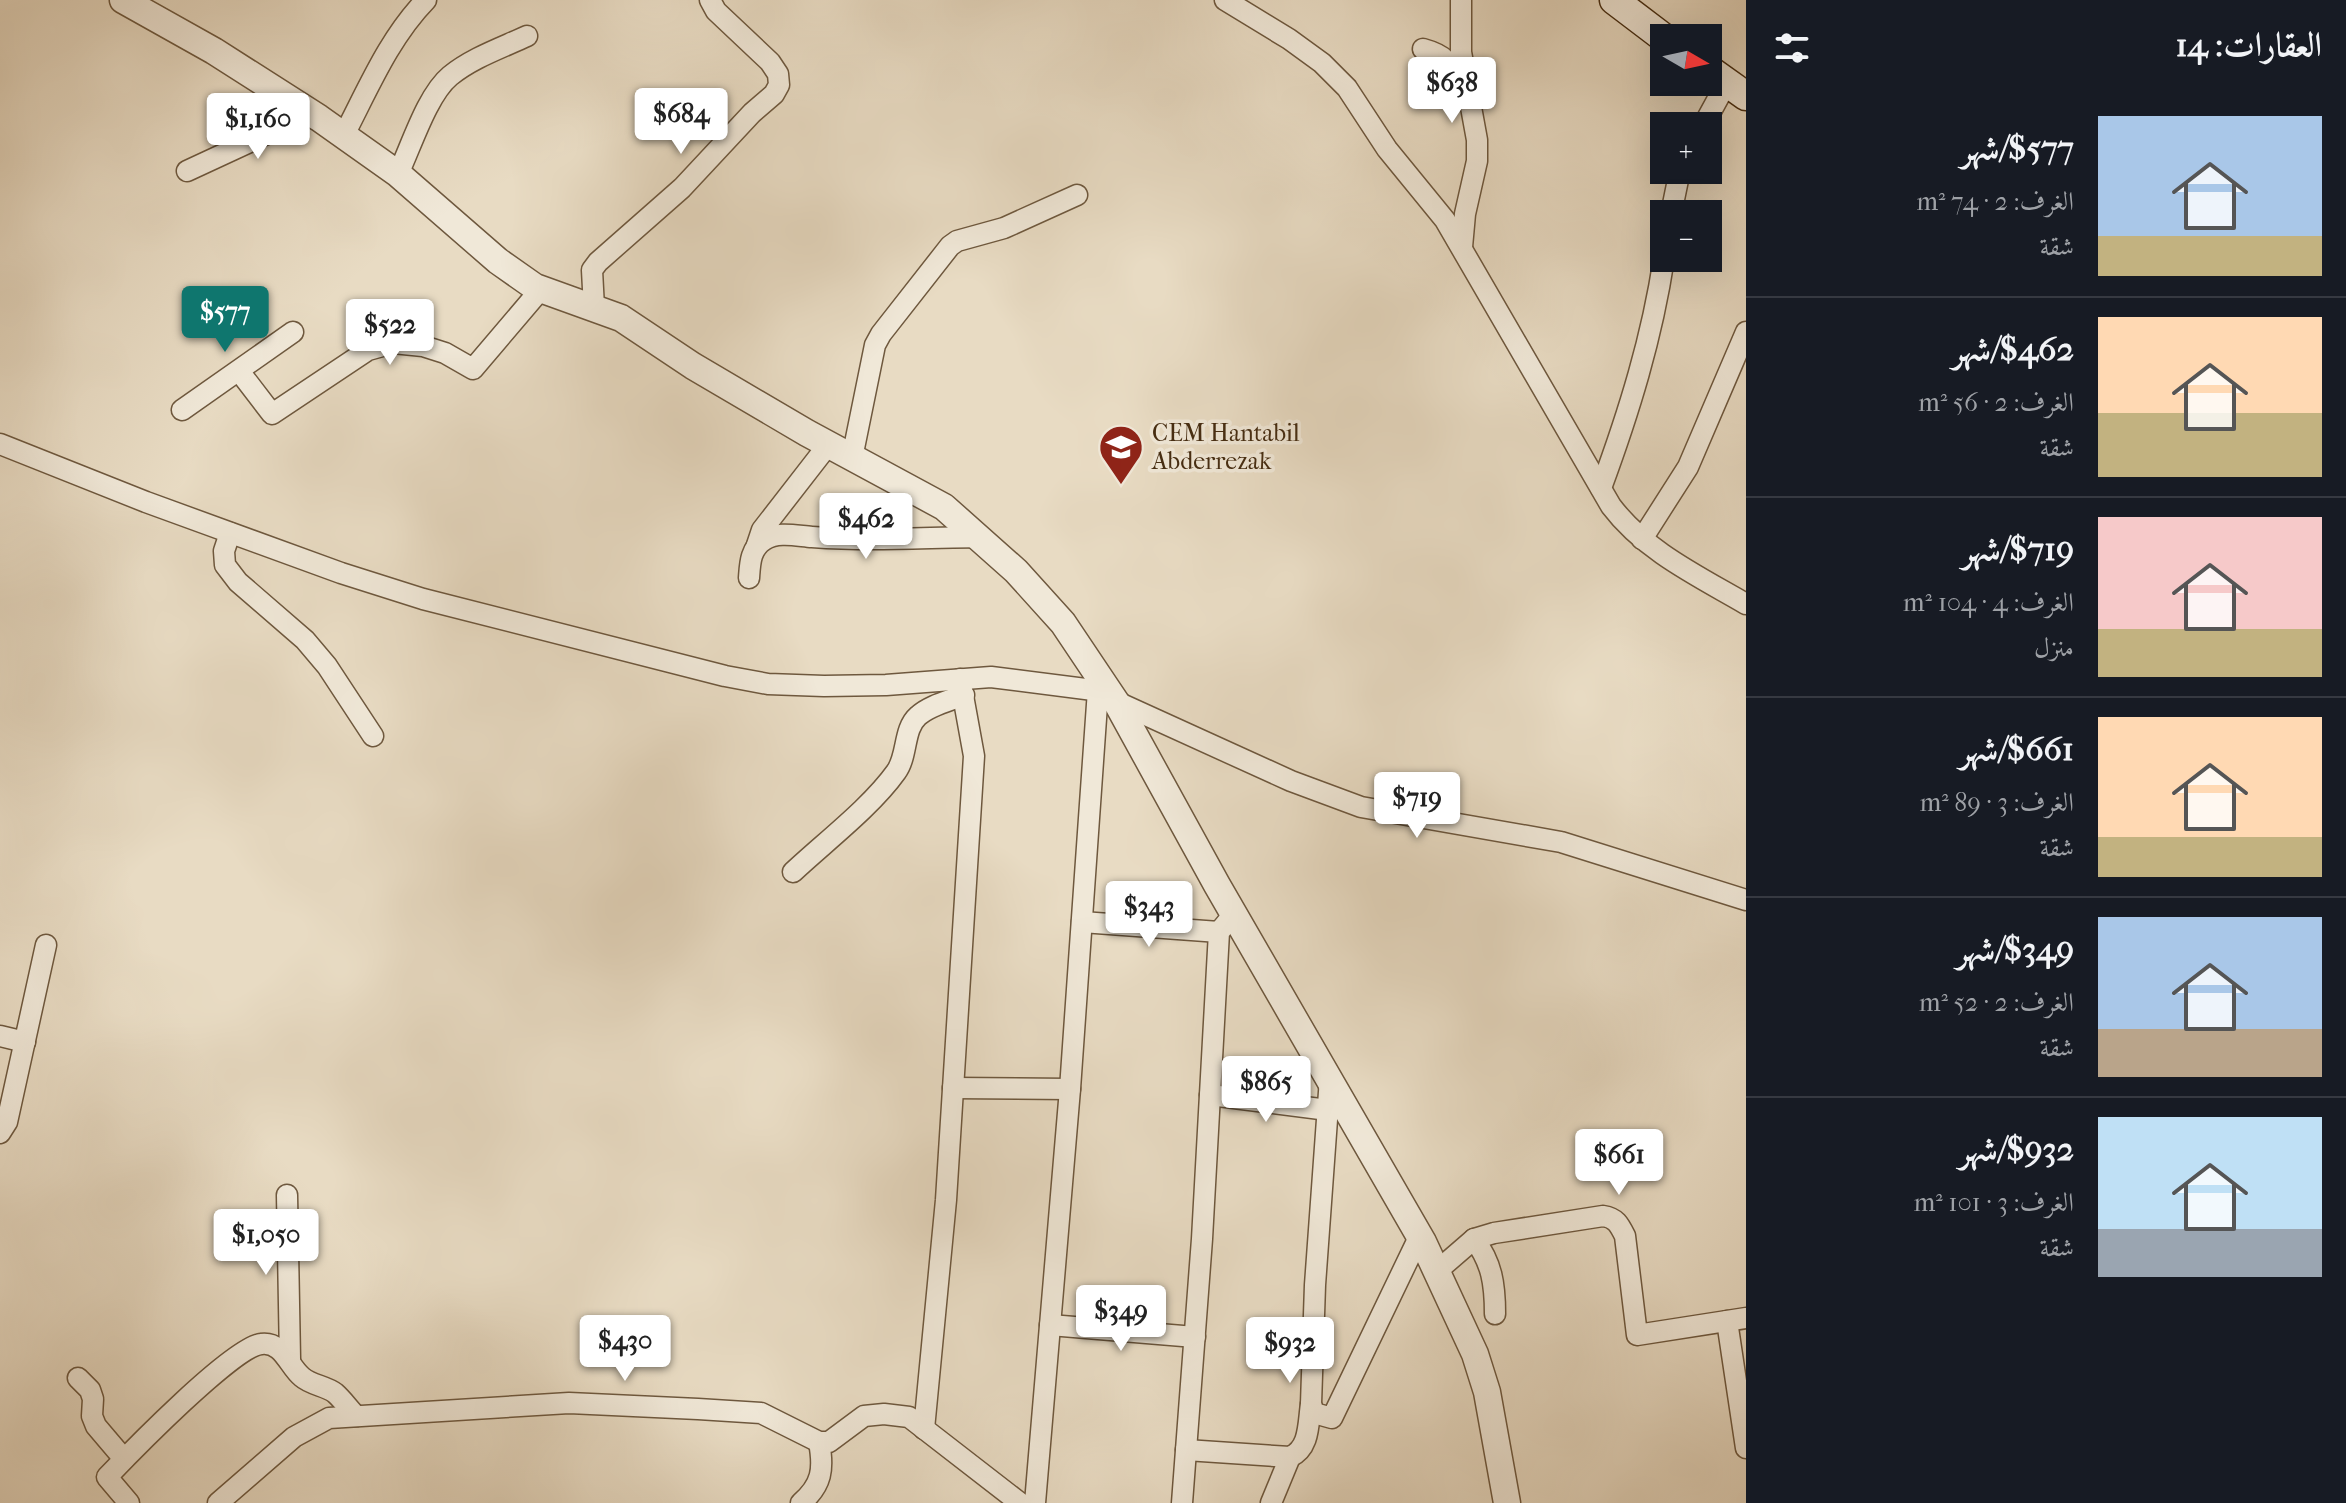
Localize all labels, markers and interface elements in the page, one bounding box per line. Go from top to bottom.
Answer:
north arrow [1650,24,1722,96]
map controls [1650,24,1722,272]
text: العقارات: 14 [2175,25,2322,65]
icon: filters [1770,26,1814,70]
pin: $638 [1405,57,1499,125]
text: $638 [1426,67,1478,98]
pin: $684 [634,88,728,156]
pin: $1,160 [193,93,323,161]
text: $684 [653,98,709,129]
text: $1,160 [225,103,291,134]
button: + [1650,112,1722,184]
text: $577/شهر [1960,128,2074,168]
icon: home [2162,148,2258,244]
text: الغرف: 2 · 74 m² [1916,186,2074,217]
button: − [1650,200,1722,272]
text: شقة [2040,231,2074,262]
pin: $577 [178,286,272,354]
text: $577 [200,296,250,327]
pin: $522 [343,299,437,367]
text: $522 [364,309,416,340]
text: $462/شهر [1952,329,2074,369]
icon: home [2162,349,2258,445]
text: الغرف: 2 · 56 m² [1918,387,2074,418]
place label: CEM Hantabil Abderrezak [1151,419,1300,475]
school or university icon: CEM Hantabil Abderrezak [1097,423,1145,486]
text: شقة [2040,432,2074,463]
pin: $462 [819,493,913,561]
text: $462 [837,503,895,534]
text: $719/شهر [1962,529,2074,569]
icon: home [2162,549,2258,645]
text: الغرف: 4 · 104 m² [1903,587,2074,618]
text: منزل [2034,632,2074,663]
text: $661/شهر [1959,729,2074,769]
icon: home [2162,749,2258,845]
pin: $719 [1370,772,1464,840]
text: $719 [1392,782,1442,813]
text: الغرف: 3 · 89 m² [1920,787,2074,818]
text: شقة [2040,832,2074,863]
pin: $343 [1102,881,1196,949]
text: $343 [1124,891,1174,922]
text: $349/شهر [1956,929,2074,969]
icon: home [2162,949,2258,1045]
text: الغرف: 2 · 52 m² [1919,987,2074,1018]
text: شقة [2040,1032,2074,1063]
pin: $865 [1219,1056,1313,1124]
text: $865 [1240,1066,1292,1097]
pin: $661 [1572,1129,1666,1197]
text: $932/شهر [1959,1129,2074,1169]
text: $661 [1593,1139,1645,1170]
icon: home [2162,1149,2258,1245]
text: الغرف: 3 · 101 m² [1914,1187,2074,1218]
pin: $1,050 [201,1209,331,1277]
text: $1,050 [232,1219,300,1250]
text: شقة [2040,1232,2074,1263]
pin: $349 [1074,1285,1168,1353]
text: $349 [1094,1295,1148,1326]
pin: $430 [578,1315,672,1383]
pin: $932 [1243,1317,1337,1385]
text: $430 [598,1325,652,1356]
text: $932 [1264,1327,1316,1358]

